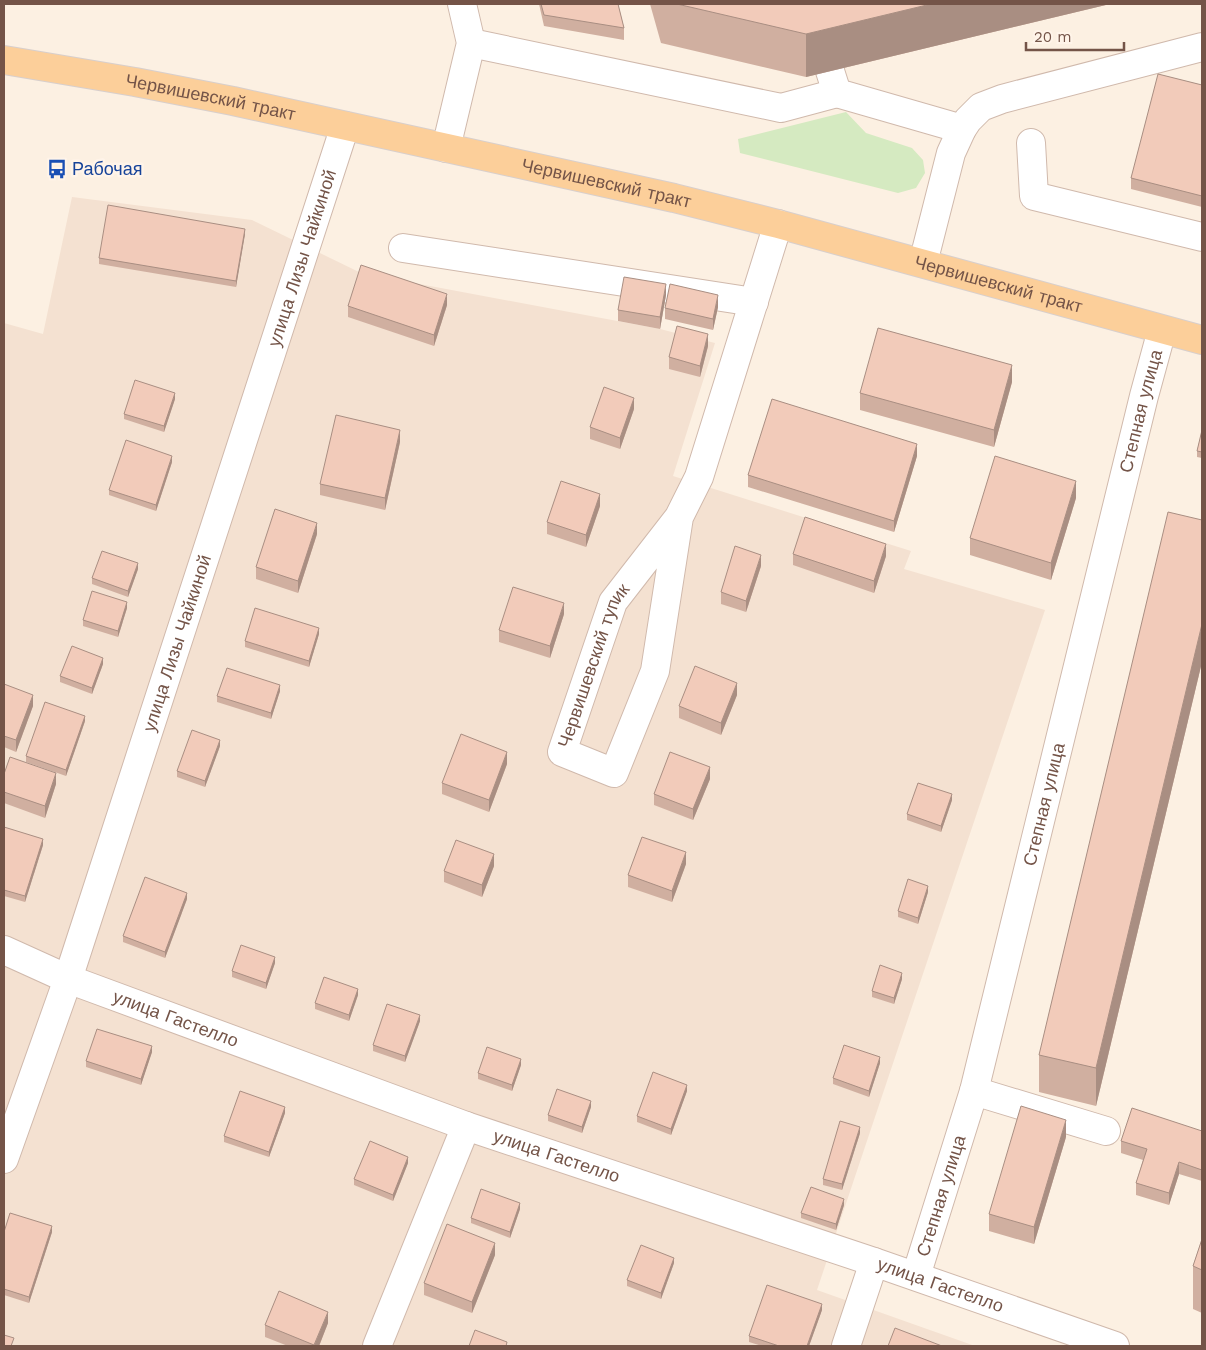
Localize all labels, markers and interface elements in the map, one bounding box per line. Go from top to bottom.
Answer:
scale bar [1026,20,1124,52]
text: 20 m [1034,28,1072,46]
street label: Червишевский тракт [124,70,298,125]
street label: Червишевский тракт [520,154,694,212]
bus stop icon: Рабочая [46,158,68,180]
place label: Рабочая [72,158,142,179]
street label: улица Лизы Чайкиной [263,167,340,349]
street label: Червишевский тракт [912,251,1085,317]
street label: Степная улица [1115,346,1166,475]
street label: улица Лизы Чайкиной [138,552,215,734]
street label: Червишевский тупик [553,579,634,750]
street label: Степная улица [1018,739,1069,868]
street label: улица Гастелло [110,986,241,1051]
street label: улица Гастелло [491,1125,623,1187]
street label: Степная улица [912,1131,970,1259]
street label: улица Гастелло [875,1253,1006,1316]

